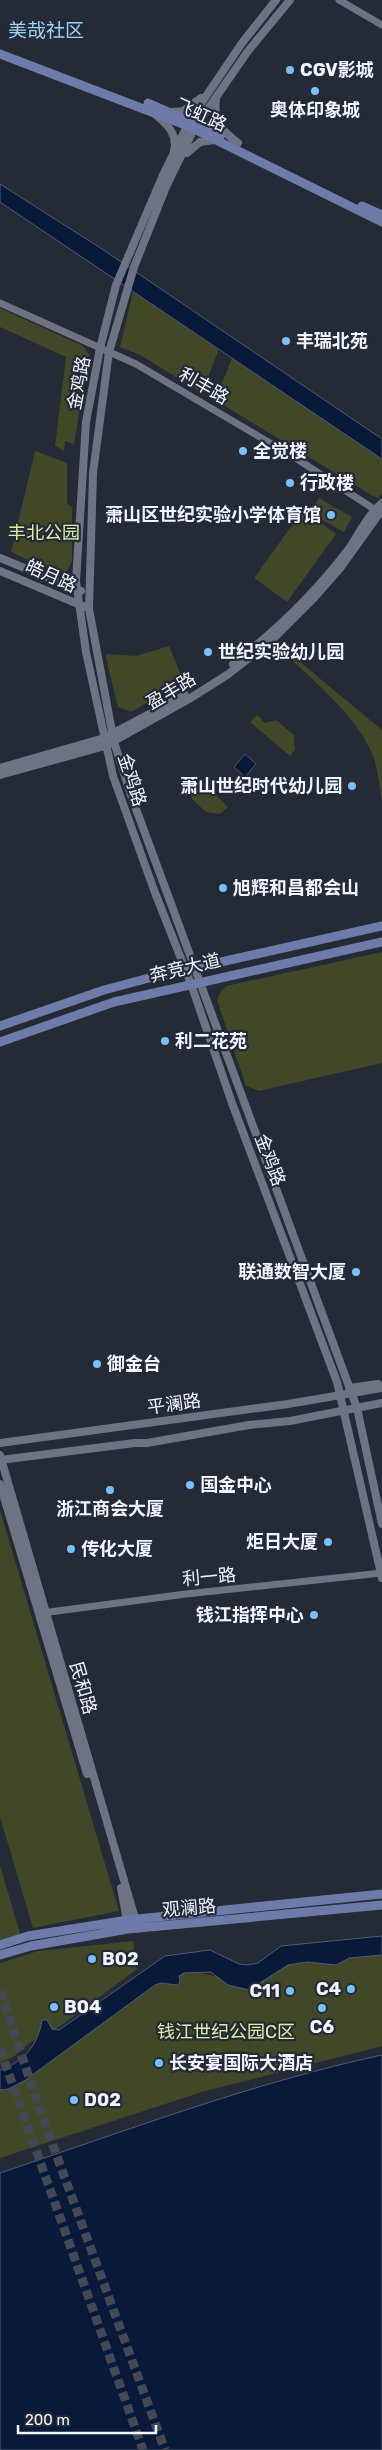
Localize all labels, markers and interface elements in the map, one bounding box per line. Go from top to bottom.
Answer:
district label: 美哉社区 [8,19,84,42]
place label: CGV影城 [300,59,374,81]
marker: CGV影城 [284,64,296,76]
marker: 奥体印象城 [309,85,321,97]
street label: 飞虹路 [172,94,230,136]
place label: 奥体印象城 [270,99,360,121]
place label: 丰瑞北苑 [296,330,368,352]
marker: 丰瑞北苑 [280,335,292,347]
street label: 金鸡路 [63,354,95,412]
street label: 利丰路 [175,363,233,409]
place label: 全觉楼 [253,440,307,462]
marker: 全觉楼 [237,445,249,457]
place label: 行政楼 [300,472,354,494]
marker: 行政楼 [284,477,296,489]
place label: 萧山区世纪实验小学体育馆 [105,504,321,526]
marker: 萧山区世纪实验小学体育馆 [325,509,337,521]
park label: 丰北公园 [8,522,80,544]
street label: 皓月路 [22,555,80,597]
place label: 世纪实验幼儿园 [218,641,344,663]
marker: 世纪实验幼儿园 [202,646,214,658]
street label: 盈丰路 [142,668,200,714]
street label: 金鸡路 [113,751,151,809]
place label: 萧山世纪时代幼儿园 [180,775,342,797]
marker: 萧山世纪时代幼儿园 [346,780,358,792]
place label: 旭辉和昌都会山 [233,877,359,899]
marker: 旭辉和昌都会山 [217,882,229,894]
street label: 奔竞大道 [147,949,223,987]
place label: 利二花苑 [175,1030,247,1052]
marker: 利二花苑 [159,1035,171,1047]
street label: 金鸡路 [250,1131,290,1189]
place label: 联通数智大厦 [238,1261,346,1283]
marker: 联通数智大厦 [350,1266,362,1278]
place label: 御金台 [106,1353,161,1375]
marker: 御金台 [91,1358,103,1370]
street label: 平澜路 [146,1389,202,1419]
place label: 国金中心 [200,1474,272,1496]
marker: 国金中心 [184,1479,196,1491]
marker: 浙江商会大厦 [104,1484,116,1496]
place label: 浙江商会大厦 [56,1498,164,1520]
place label: 炬日大厦 [246,1531,318,1553]
marker: 炬日大厦 [322,1536,334,1548]
place label: 传化大厦 [81,1538,153,1560]
marker: 传化大厦 [65,1543,77,1555]
street label: 利一路 [181,1564,237,1590]
place label: 钱江指挥中心 [196,1604,304,1626]
marker: 钱江指挥中心 [308,1609,320,1621]
street label: 民和路 [65,1659,101,1717]
street label: 观澜路 [161,1895,217,1921]
place label: B02 [102,1948,139,1970]
marker: B02 [86,1953,98,1965]
place label: C4 [316,1978,341,2000]
place label: C11 [249,1980,280,2002]
marker: C4 [345,1983,357,1995]
marker: C11 [284,1985,296,1997]
place label: B04 [64,1996,101,2018]
marker: B04 [48,2001,60,2013]
marker: C6 [316,2002,328,2014]
place label: C6 [310,2016,334,2038]
park label: 钱江世纪公园C区 [157,2021,295,2043]
place label: 长安宴国际大酒店 [169,2052,313,2074]
marker: 长安宴国际大酒店 [153,2057,165,2069]
place label: D02 [84,2089,121,2111]
marker: D02 [68,2094,80,2106]
scale bar [18,2402,155,2434]
text: 200 m [25,2411,70,2429]

